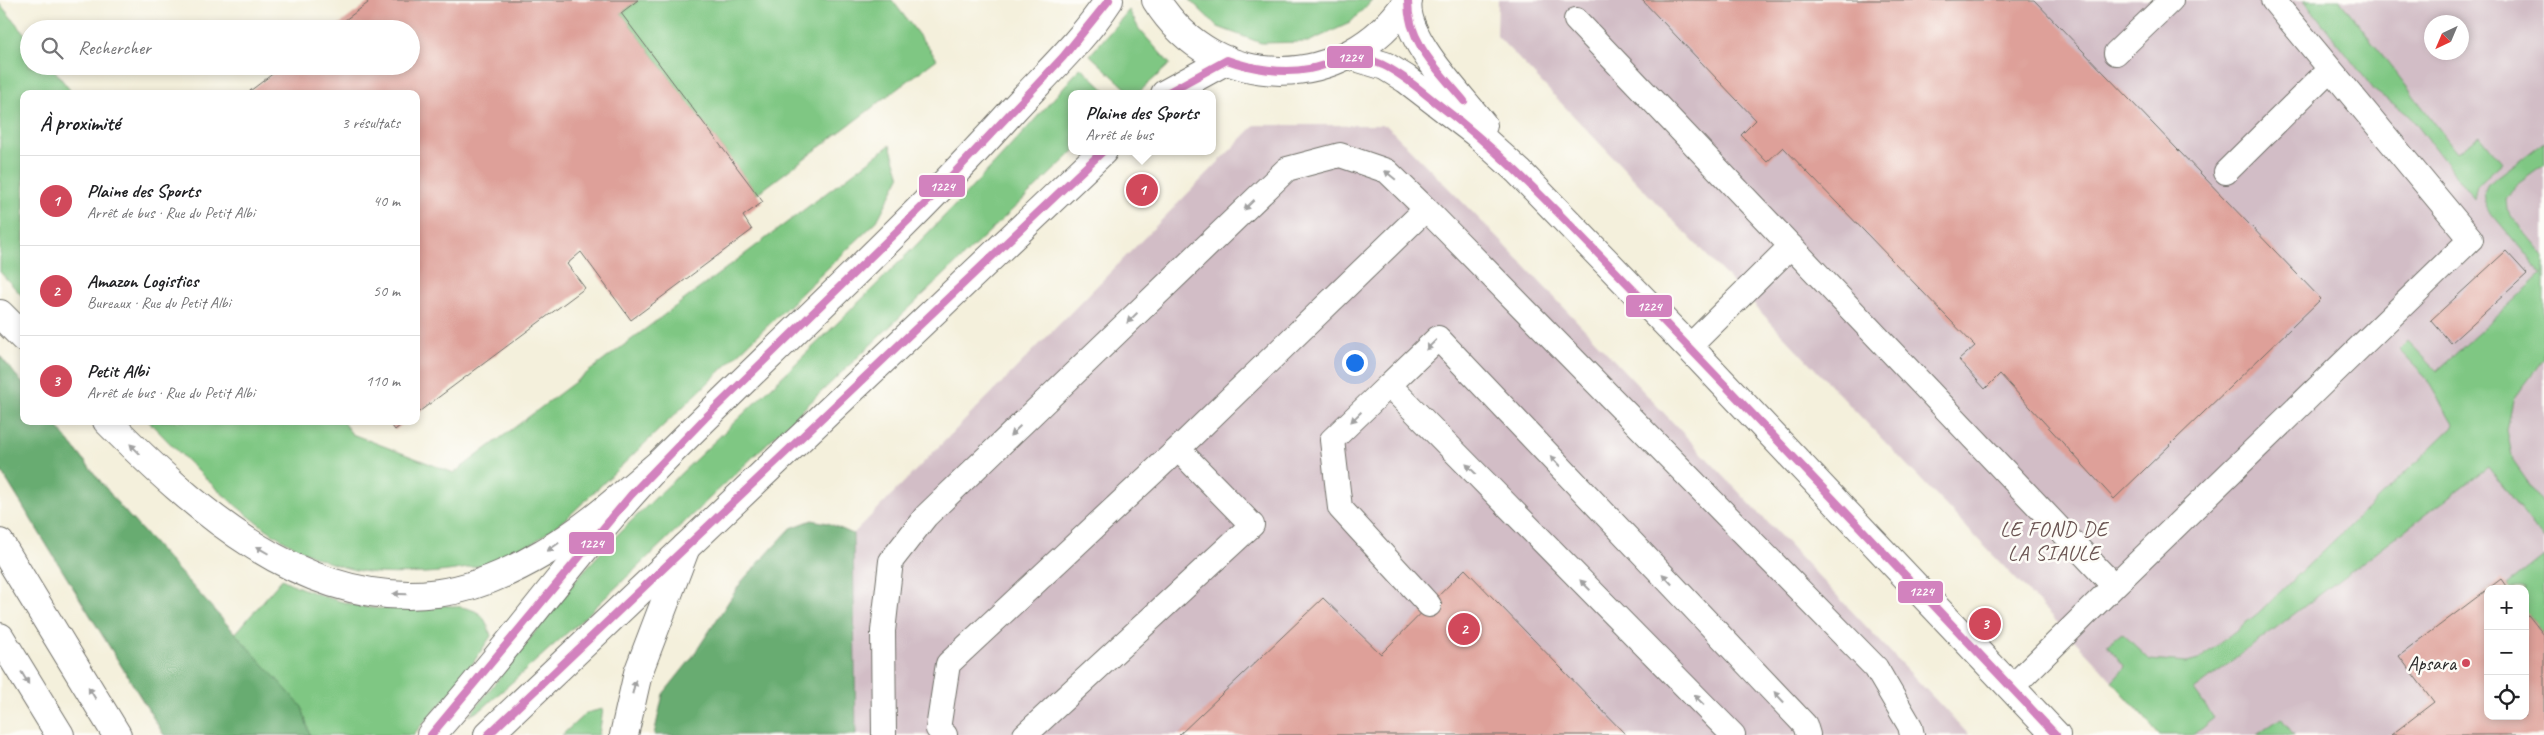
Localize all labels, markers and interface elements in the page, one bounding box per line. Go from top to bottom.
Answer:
north arrow [2424,15,2469,60]
search box [20,20,420,75]
icon: search [38,34,66,62]
text: Rechercher [78,36,151,60]
line badge: 1224 [1326,45,1374,69]
text: 1224 [1337,49,1364,66]
popup [1068,90,1216,155]
text: Plaine des Sports [1086,101,1198,125]
text: À proximité [40,110,120,136]
text: 3 résultats [341,113,400,133]
text: Arrêt de bus [1086,125,1153,145]
one-way arrow [1384,170,1397,180]
pin: 1 [1126,171,1158,209]
line badge: 1224 [918,174,966,198]
text: 1224 [929,178,956,195]
text: Plaine des Sports [87,179,200,203]
text: 1 [52,191,60,211]
text: 40 m [373,191,400,211]
one-way arrow [1243,199,1255,211]
text: Arrêt de bus · Rue du Petit Albi [87,203,255,223]
text: Amazon Logistics [87,269,198,293]
text: 2 [52,281,60,301]
text: 50 m [373,281,400,301]
text: Bureaux · Rue du Petit Albi [87,293,231,313]
line badge: 1224 [1625,294,1673,318]
text: 1224 [1636,298,1663,315]
one-way arrow [1126,312,1138,324]
one-way arrow [1425,339,1437,351]
your location [1342,350,1368,376]
text: Petit Albi [87,359,148,383]
text: 3 [52,371,60,391]
text: 110 m [366,371,400,391]
text: Arrêt de bus · Rue du Petit Albi [87,383,255,403]
one-way arrow [1350,411,1362,423]
one-way arrow [1009,424,1021,436]
one-way arrow [129,443,141,455]
one-way arrow [1549,456,1561,468]
one-way arrow [1465,463,1477,475]
district label: LE FOND DE LA SIAULE [2000,516,2110,566]
line badge: 1224 [568,531,615,555]
text: 1224 [578,535,605,552]
one-way arrow [546,542,560,552]
one-way arrow [255,546,268,555]
one-way arrow [1661,574,1673,586]
one-way arrow [1579,579,1591,591]
line badge: 1224 [1897,580,1944,604]
text: 1224 [1908,583,1935,600]
map controls [2484,585,2529,720]
button: + [2484,585,2529,630]
one-way arrow [392,590,408,598]
pin: 3 [1969,605,2001,643]
pin: 2 [1448,610,1480,648]
button: − [2484,630,2529,675]
place label: Apsara [2408,651,2458,676]
marker: Apsara [2460,657,2472,669]
one-way arrow [21,672,30,685]
button: locate [2484,675,2529,720]
one-way arrow [630,680,638,695]
one-way arrow [87,687,96,700]
one-way arrow [1773,691,1785,703]
one-way arrow [1693,695,1705,707]

